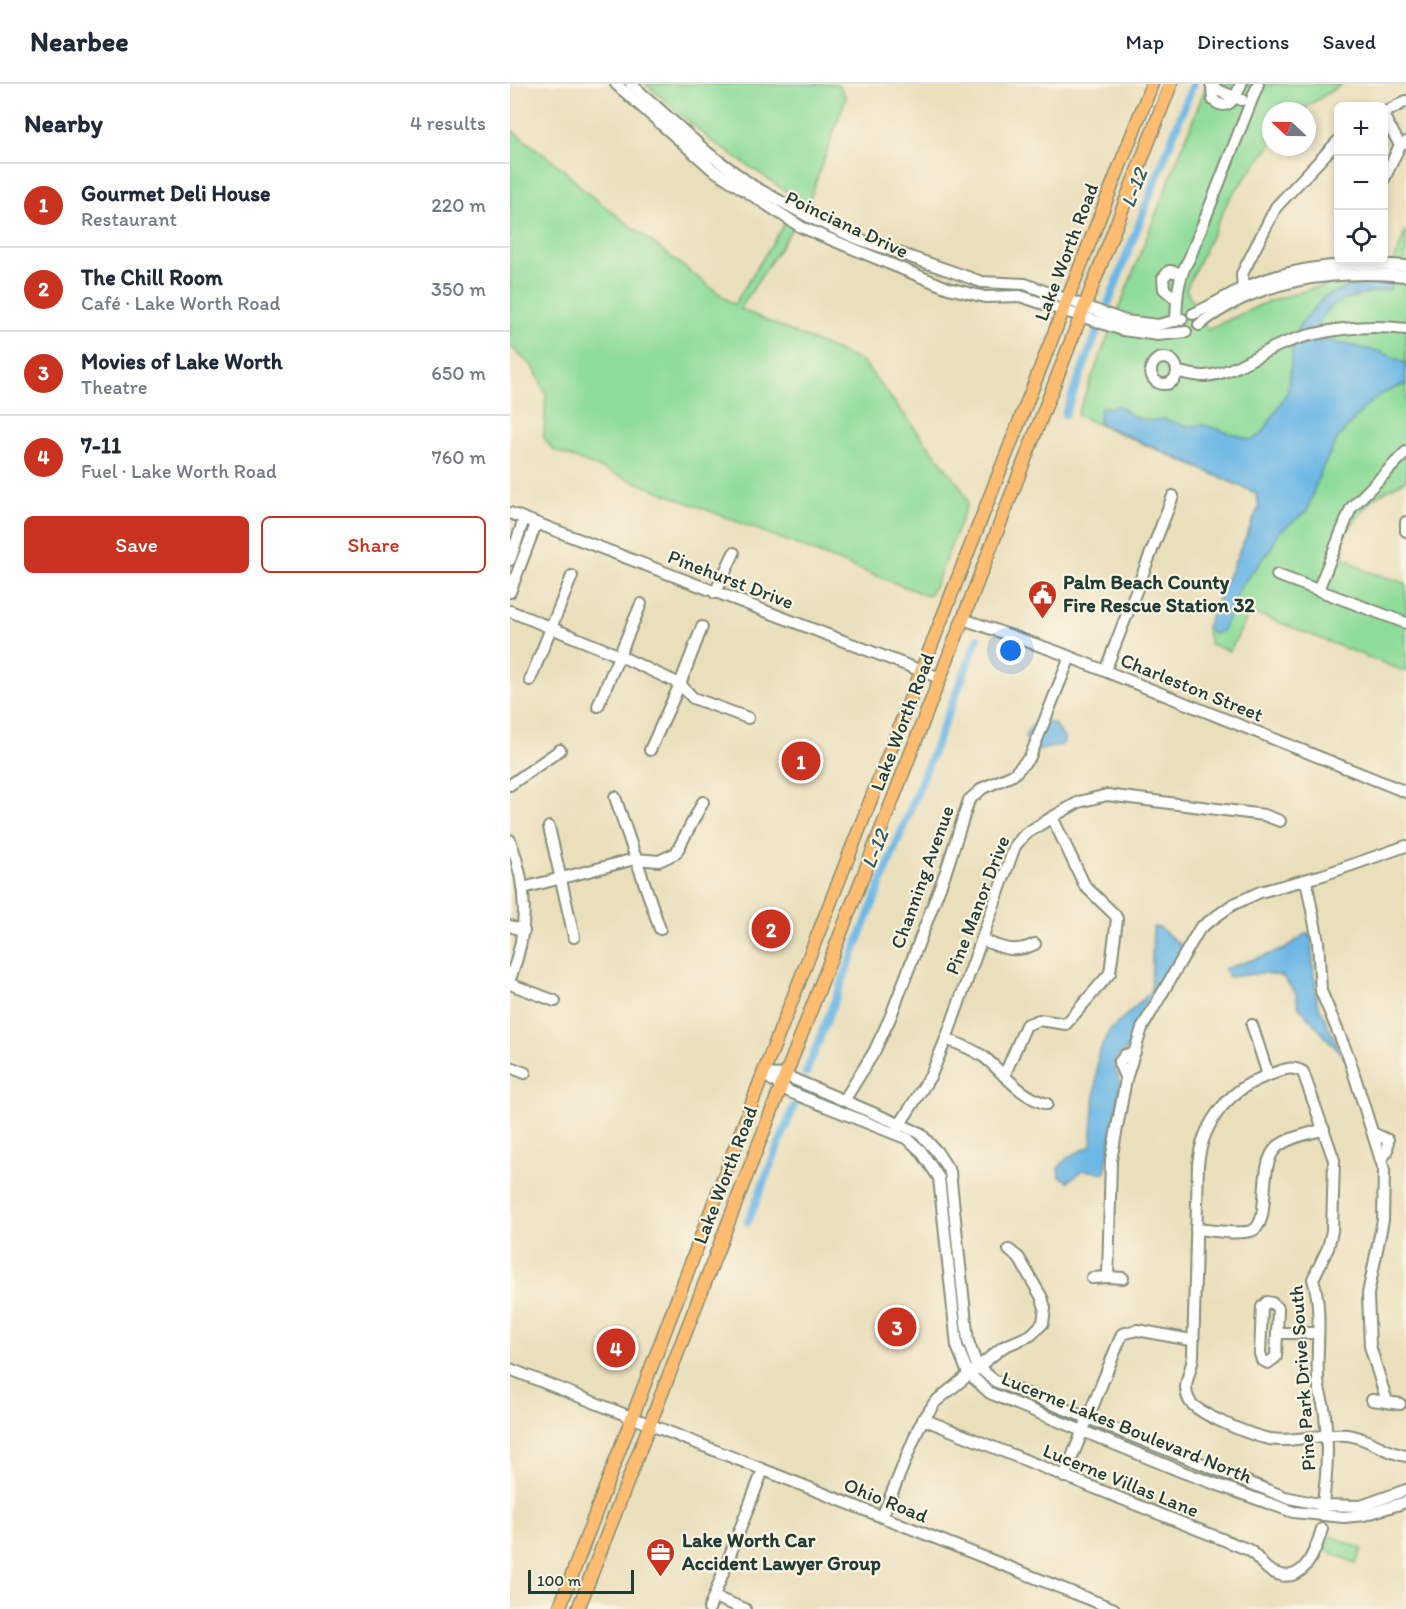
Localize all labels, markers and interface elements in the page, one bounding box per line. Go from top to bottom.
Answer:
text: Nearbee [30,24,129,58]
text: Map [1126,29,1164,54]
text: Directions [1197,29,1289,54]
text: Saved [1322,29,1376,54]
north arrow [1262,102,1316,156]
map controls [1334,102,1388,264]
button: + [1334,102,1388,156]
text: Nearby [24,107,103,139]
text: 4 results [410,111,486,135]
button: − [1334,156,1388,210]
water label: L-12 [1115,163,1153,211]
street label: Lake Worth Road [1029,179,1103,324]
text: Gourmet Deli House [81,180,270,207]
street label: Poinciana Drive [782,185,912,263]
text: 1 [39,193,48,217]
text: 220 m [431,193,486,217]
text: Restaurant [81,207,177,231]
button: locate [1334,210,1388,264]
text: The Chill Room [81,264,223,291]
text: 2 [38,277,49,301]
text: 350 m [431,277,486,301]
text: Café · Lake Worth Road [81,291,280,315]
text: Movies of Lake Worth [81,348,283,375]
text: 3 [38,361,49,385]
text: 650 m [431,361,486,385]
text: Theatre [81,375,147,399]
text: 7-11 [81,432,121,459]
text: 4 [37,445,50,469]
text: 760 m [432,445,486,469]
text: Fuel · Lake Worth Road [81,459,277,483]
button: Save [24,516,249,573]
button: Share [261,516,486,573]
street label: Pinehurst Drive [665,544,797,614]
place label: Palm Beach County Fire Rescue Station 32 [1063,570,1255,617]
public building icon: Palm Beach County Fire Rescue Station 32 [1026,578,1058,620]
your location [996,636,1025,665]
street label: Charleston Street [1117,647,1267,727]
street label: Lake Worth Road [865,649,939,794]
pin: 1 [782,738,820,784]
street label: Channing Avenue [885,802,959,952]
water label: L-12 [855,824,894,872]
street label: Pine Manor Drive [939,832,1015,978]
pin: 2 [752,906,790,952]
street label: Lake Worth Road [688,1102,762,1247]
street label: Pine Park Drive South [1284,1284,1320,1472]
pin: 3 [878,1304,916,1350]
pin: 4 [596,1326,636,1370]
street label: Lucerne Lakes Boulevard North [998,1366,1256,1488]
street label: Lucerne Villas Lane [1040,1438,1202,1522]
street label: Ohio Road [840,1472,932,1528]
place label: Lake Worth Car Accident Lawyer Group [681,1528,881,1576]
office icon: Lake Worth Car Accident Lawyer Group [645,1536,677,1578]
scale bar [528,1567,634,1594]
text: 100 m [537,1571,581,1590]

